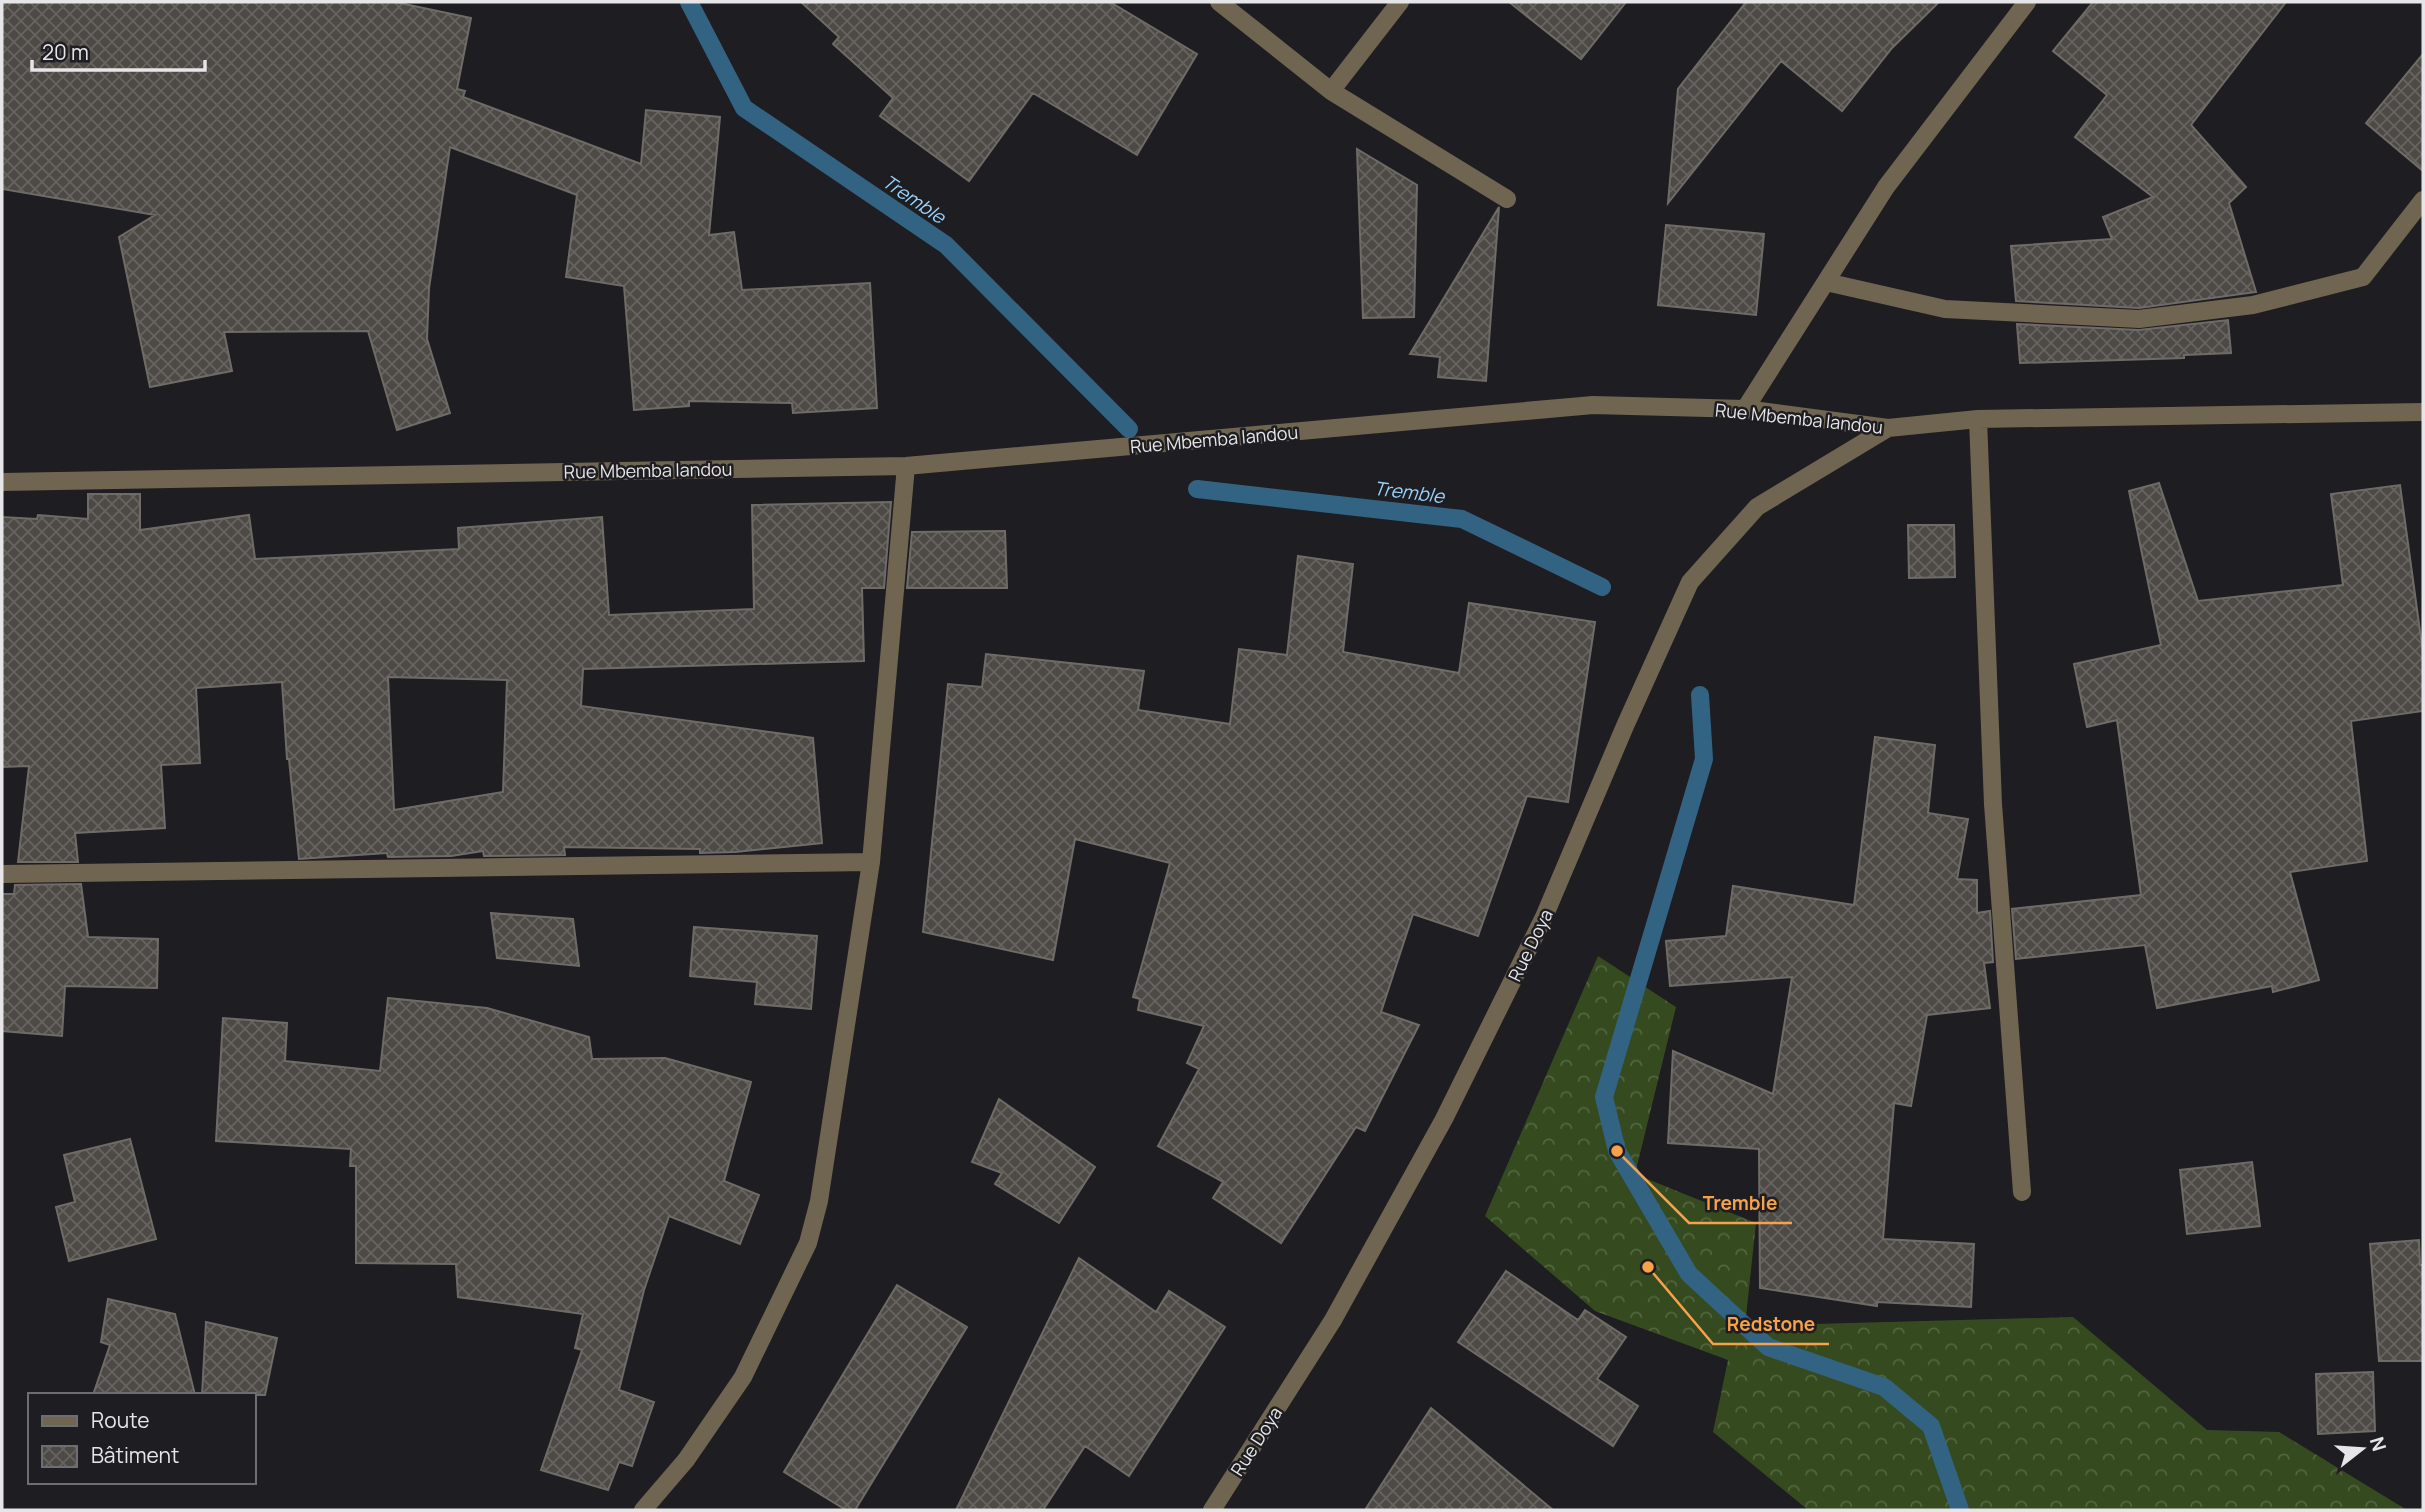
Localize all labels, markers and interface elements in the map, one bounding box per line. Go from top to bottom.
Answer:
scale bar [32,28,205,72]
text: 20 m [42,38,89,66]
water label: Tremble [877,168,952,231]
street label: Rue Mbemba landou [1714,397,1884,439]
street label: Rue Mbemba landou [1129,420,1299,458]
street label: Rue Mbemba landou [564,457,732,483]
water label: Tremble [1372,475,1448,509]
street label: Rue Doya [1502,905,1558,985]
callout: Tremble [1689,1183,1792,1223]
text: Tremble [1703,1190,1777,1216]
callout: Redstone [1713,1304,1829,1344]
text: Redstone [1727,1311,1815,1337]
legend [28,1393,256,1484]
street label: Rue Doya [1225,1402,1287,1480]
text: Route [91,1406,149,1434]
north arrow [2327,1414,2397,1484]
text: N [2364,1434,2393,1454]
text: Bâtiment [91,1441,179,1469]

